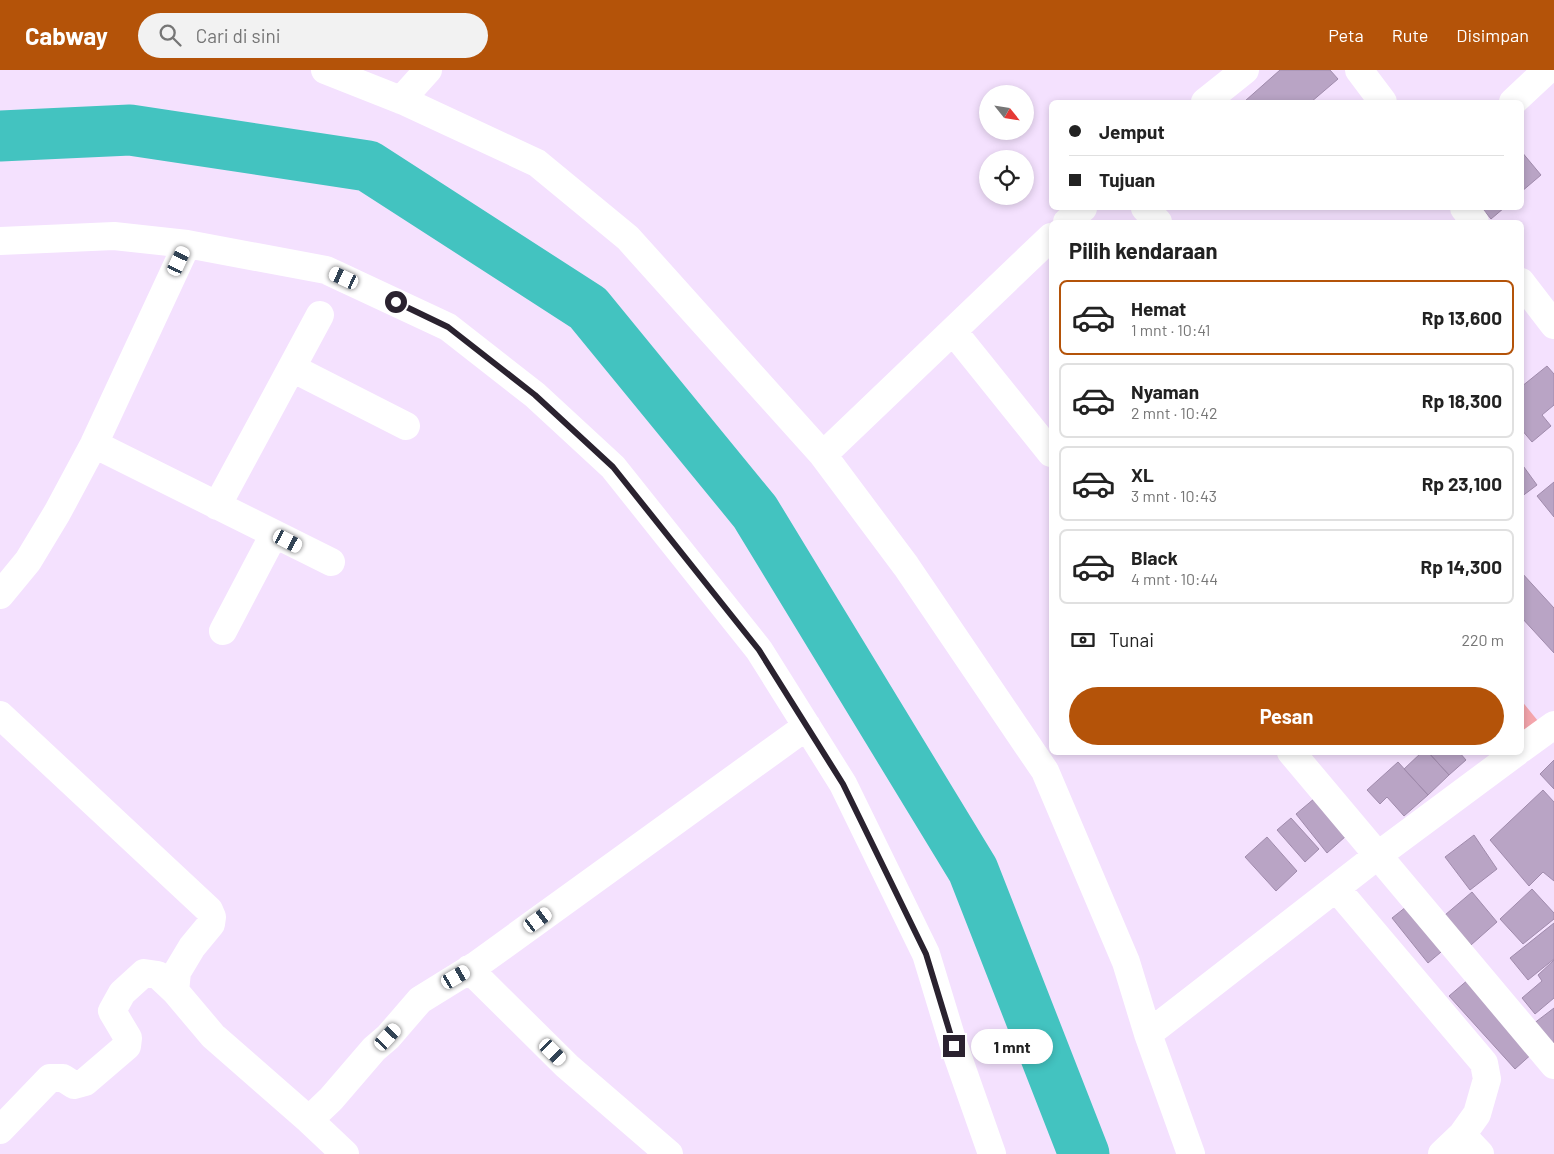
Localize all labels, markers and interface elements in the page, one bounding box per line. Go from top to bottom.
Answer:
search box [138,13,488,58]
text: Cabway [25,21,108,50]
icon: search [156,21,184,49]
text: Cari di sini [196,24,281,47]
text: Peta [1328,24,1364,46]
text: Rute [1392,24,1428,46]
text: Disimpan [1456,24,1529,46]
north arrow [979,85,1034,140]
map controls [979,85,1034,205]
text: Jemput [1099,120,1165,143]
button: locate [979,150,1034,205]
text: Tujuan [1099,168,1155,191]
text: Pilih kendaraan [1069,237,1217,263]
car [165,244,192,278]
car [327,265,360,291]
route start [385,291,407,313]
icon: car [1071,295,1116,340]
text: Hemat [1131,297,1186,320]
text: Rp 13,600 [1422,306,1502,329]
text: 1 mnt · 10:41 [1131,320,1210,339]
icon: car [1071,378,1116,423]
text: Nyaman [1131,380,1199,403]
text: Rp 18,300 [1422,389,1502,412]
text: 2 mnt · 10:42 [1131,403,1218,422]
icon: car [1071,461,1116,506]
text: XL [1131,463,1154,486]
text: Rp 23,100 [1422,472,1502,495]
text: 3 mnt · 10:43 [1131,486,1217,505]
car [271,528,304,554]
icon: car [1071,544,1116,589]
text: Black [1131,546,1178,569]
text: Rp 14,300 [1421,555,1502,578]
text: 4 mnt · 10:44 [1131,569,1218,588]
icon: cash [1069,626,1097,654]
text: Tunai [1109,628,1154,651]
text: 220 m [1461,630,1504,649]
button: Pesan [1069,687,1504,745]
car [521,905,554,935]
car [439,963,472,991]
car [372,1021,403,1053]
callout: 1 mnt [972,1028,1054,1064]
route end [943,1035,965,1057]
car [537,1036,568,1068]
text: 1 mnt [993,1037,1031,1056]

